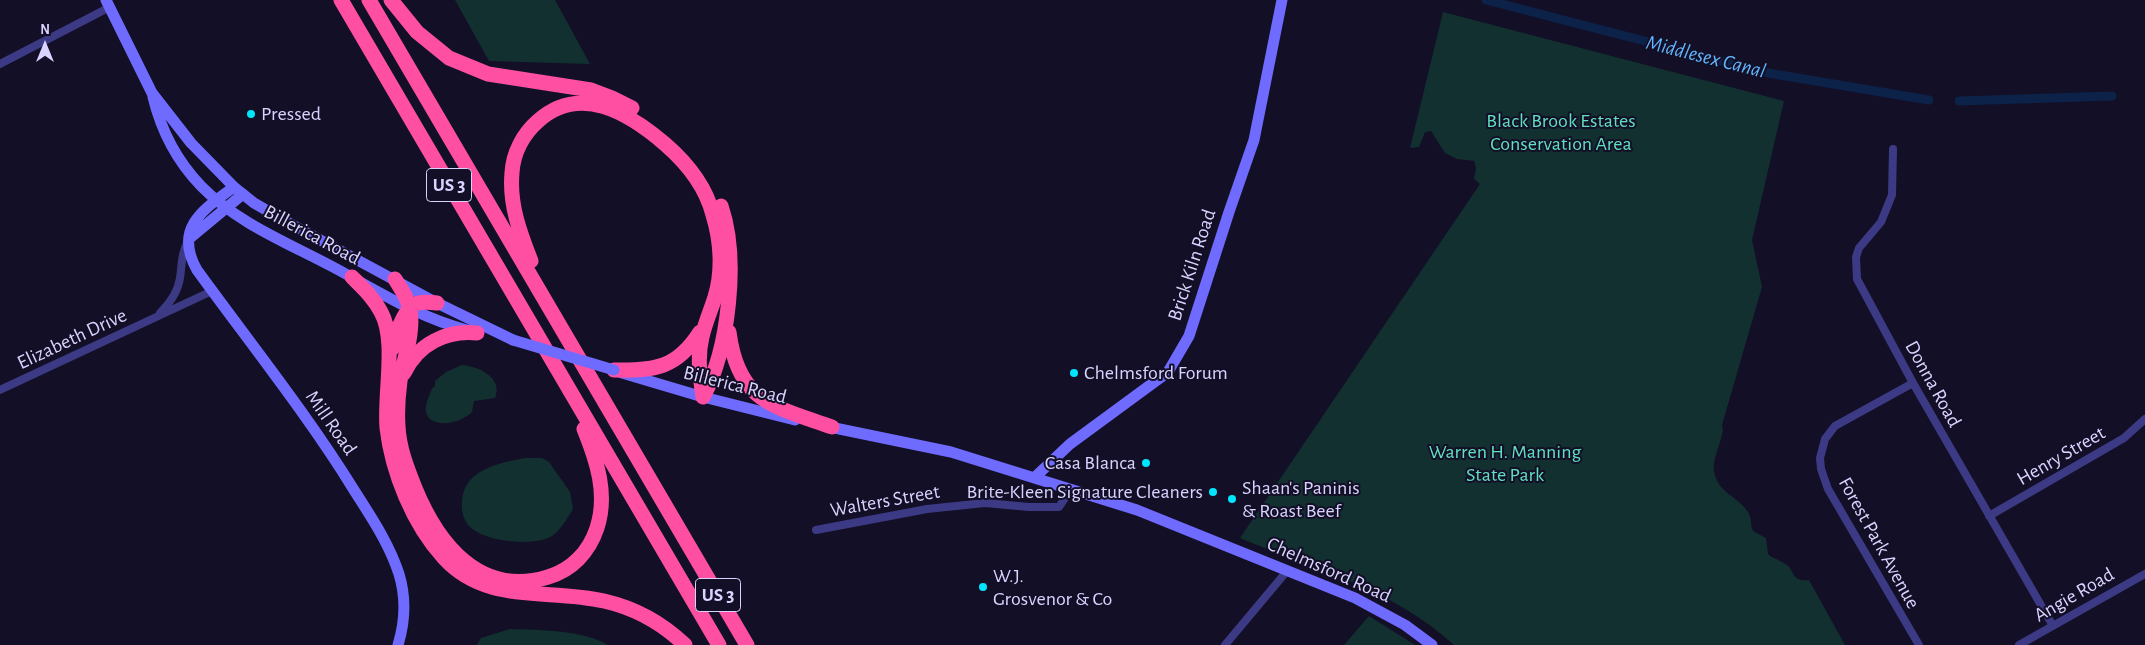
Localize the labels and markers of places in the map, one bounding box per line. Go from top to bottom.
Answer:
place label: Pressed [261,102,321,126]
marker: Pressed [245,108,257,120]
place label: Chelmsford Forum [1084,361,1228,385]
marker: Chelmsford Forum [1068,367,1080,379]
place label: Casa Blanca [1045,451,1136,475]
marker: Casa Blanca [1140,457,1152,469]
place label: Shaan's Paninis & Roast Beef [1242,476,1360,523]
place label: Brite-Kleen Signature Cleaners [966,480,1203,504]
marker: Brite-Kleen Signature Cleaners [1207,486,1219,498]
marker: Shaan's Paninis & Roast Beef [1226,493,1238,505]
place label: W.J. Grosvenor & Co [993,564,1112,611]
marker: W.J. Grosvenor & Co [977,581,989,593]

